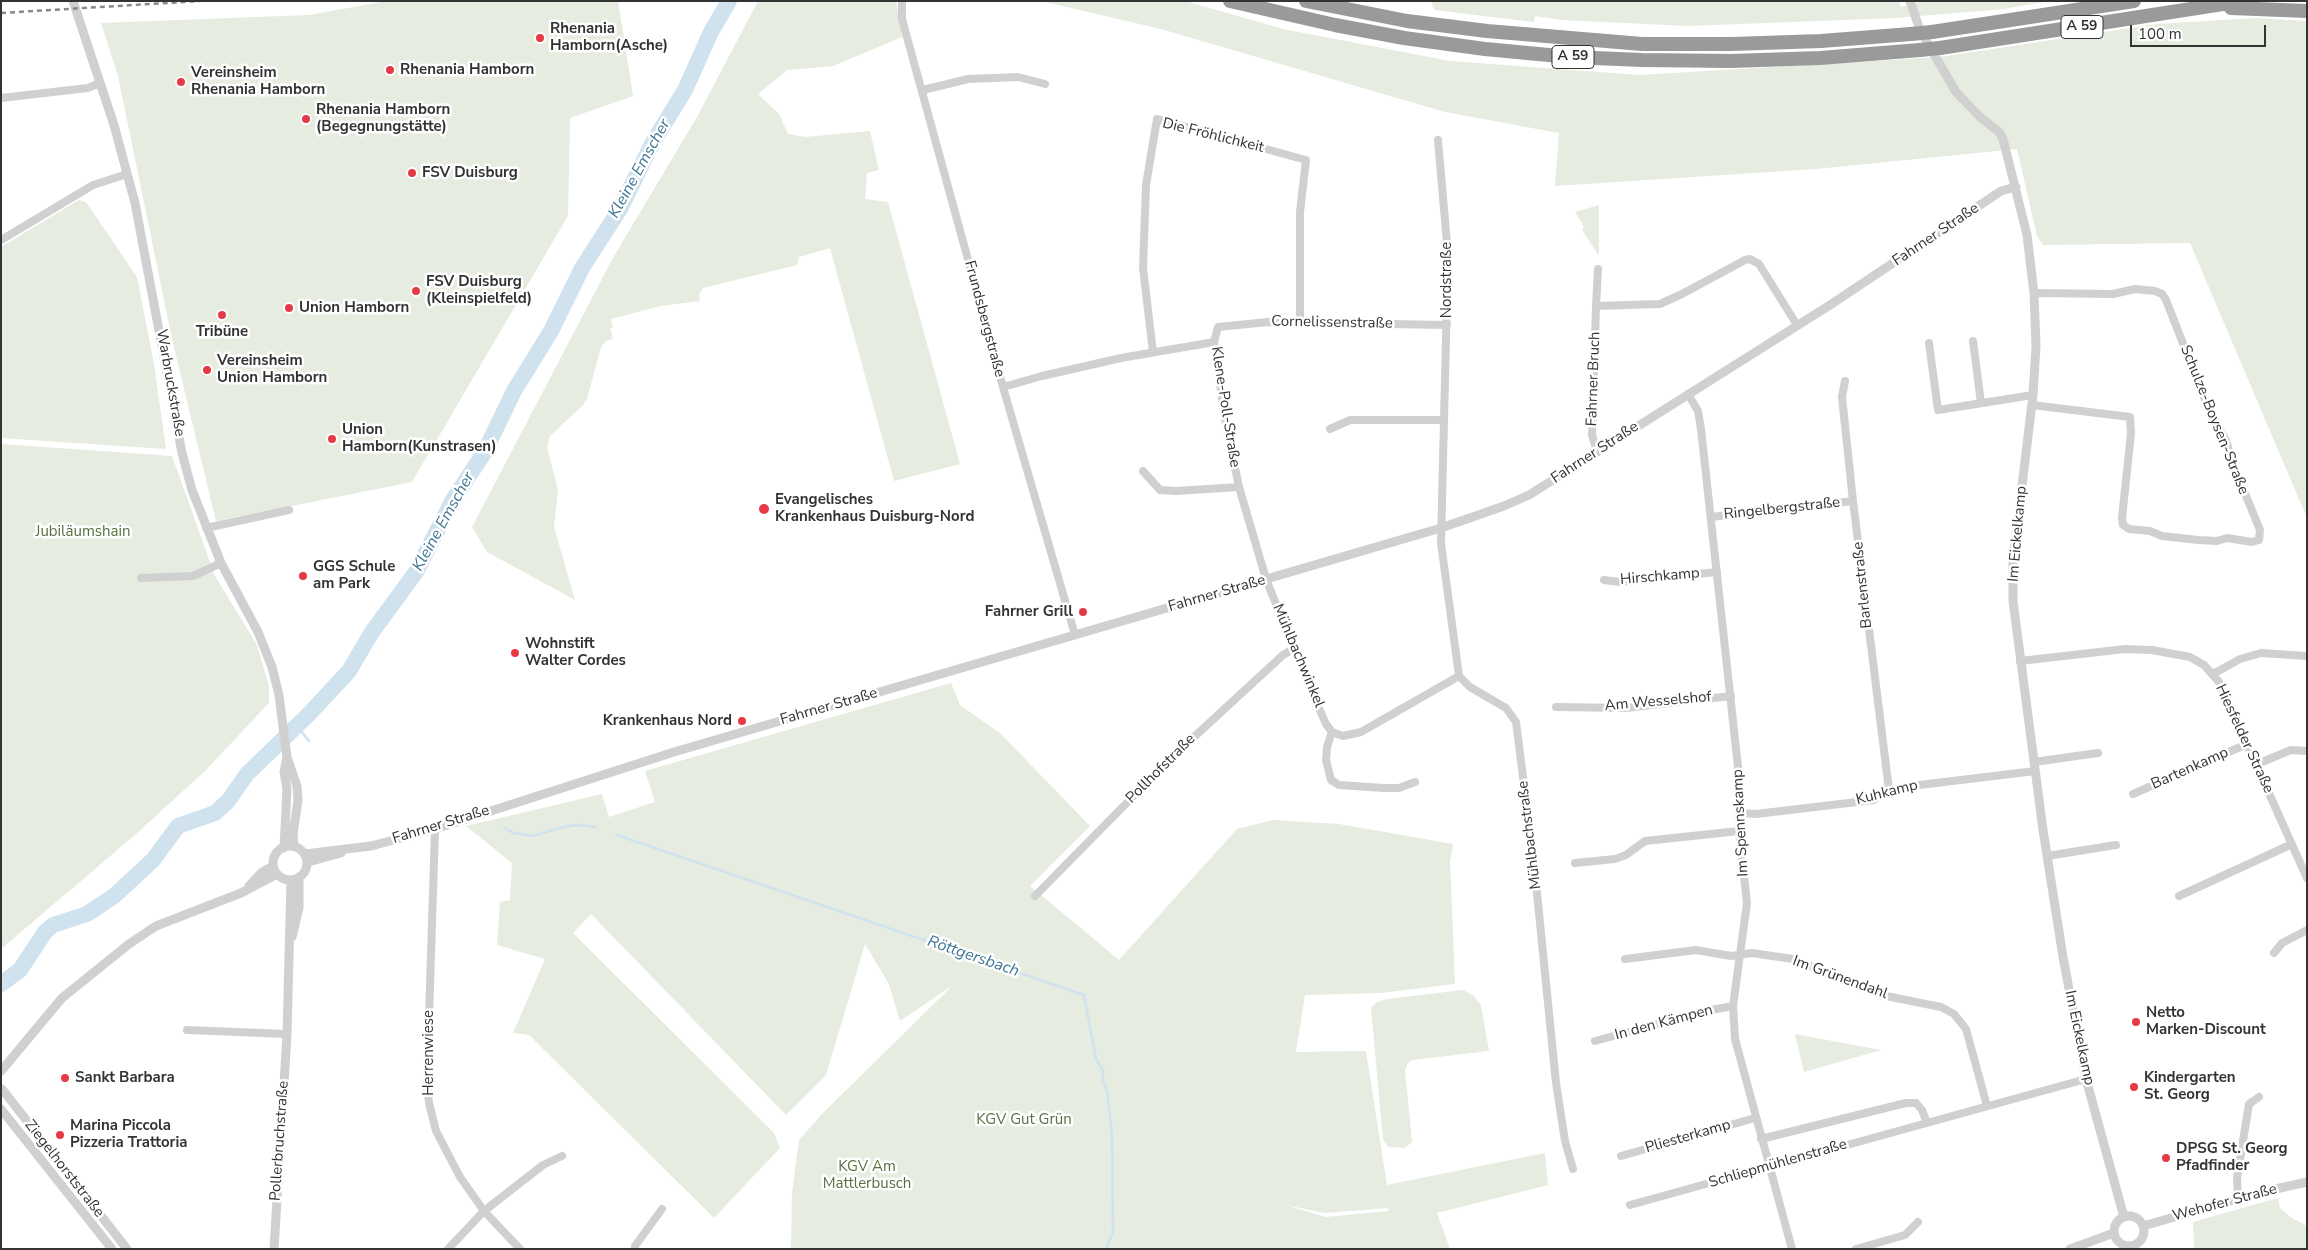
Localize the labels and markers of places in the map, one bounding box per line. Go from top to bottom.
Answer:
place label: Rhenania Hamborn(Asche) [550,20,668,55]
marker: Rhenania Hamborn(Asche) [534,32,546,44]
place label: Rhenania Hamborn [400,61,534,79]
place label: Vereinsheim Rhenania Hamborn [191,64,325,99]
marker: Rhenania Hamborn [384,64,396,76]
marker: Vereinsheim Rhenania Hamborn [175,76,187,88]
place label: Rhenania Hamborn (Begegnungstätte) [316,101,450,136]
marker: Rhenania Hamborn (Begegnungstätte) [300,113,312,125]
place label: FSV Duisburg [422,164,518,182]
marker: FSV Duisburg [406,167,418,179]
place label: FSV Duisburg (Kleinspielfeld) [426,273,532,308]
marker: FSV Duisburg (Kleinspielfeld) [410,285,422,297]
place label: Union Hamborn [299,299,409,317]
marker: Union Hamborn [283,302,295,314]
marker: Tribüne [216,309,228,321]
place label: Tribüne [196,323,248,341]
place label: Vereinsheim Union Hamborn [217,352,327,387]
marker: Vereinsheim Union Hamborn [201,364,213,376]
place label: Union Hamborn(Kunstrasen) [342,421,496,456]
marker: Union Hamborn(Kunstrasen) [326,433,338,445]
place label: Evangelisches Krankenhaus Duisburg-Nord [775,491,974,526]
marker: Evangelisches Krankenhaus Duisburg-Nord [757,502,771,516]
place label: GGS Schule am Park [313,558,395,593]
marker: GGS Schule am Park [297,570,309,582]
place label: Fahrner Grill [985,603,1073,621]
marker: Fahrner Grill [1077,606,1089,618]
place label: Wohnstift Walter Cordes [525,635,626,670]
marker: Wohnstift Walter Cordes [509,647,521,659]
place label: Krankenhaus Nord [603,712,732,730]
marker: Krankenhaus Nord [736,715,748,727]
place label: Netto Marken-Discount [2146,1004,2266,1039]
marker: Netto Marken-Discount [2130,1016,2142,1028]
place label: Sankt Barbara [75,1069,175,1087]
place label: Kindergarten St. Georg [2144,1069,2236,1104]
marker: Sankt Barbara [59,1072,71,1084]
marker: Kindergarten St. Georg [2128,1081,2140,1093]
place label: Marina Piccola Pizzeria Trattoria [70,1117,187,1152]
marker: Marina Piccola Pizzeria Trattoria [54,1129,66,1141]
place label: DPSG St. Georg Pfadfinder [2176,1140,2288,1175]
marker: DPSG St. Georg Pfadfinder [2160,1152,2172,1164]

